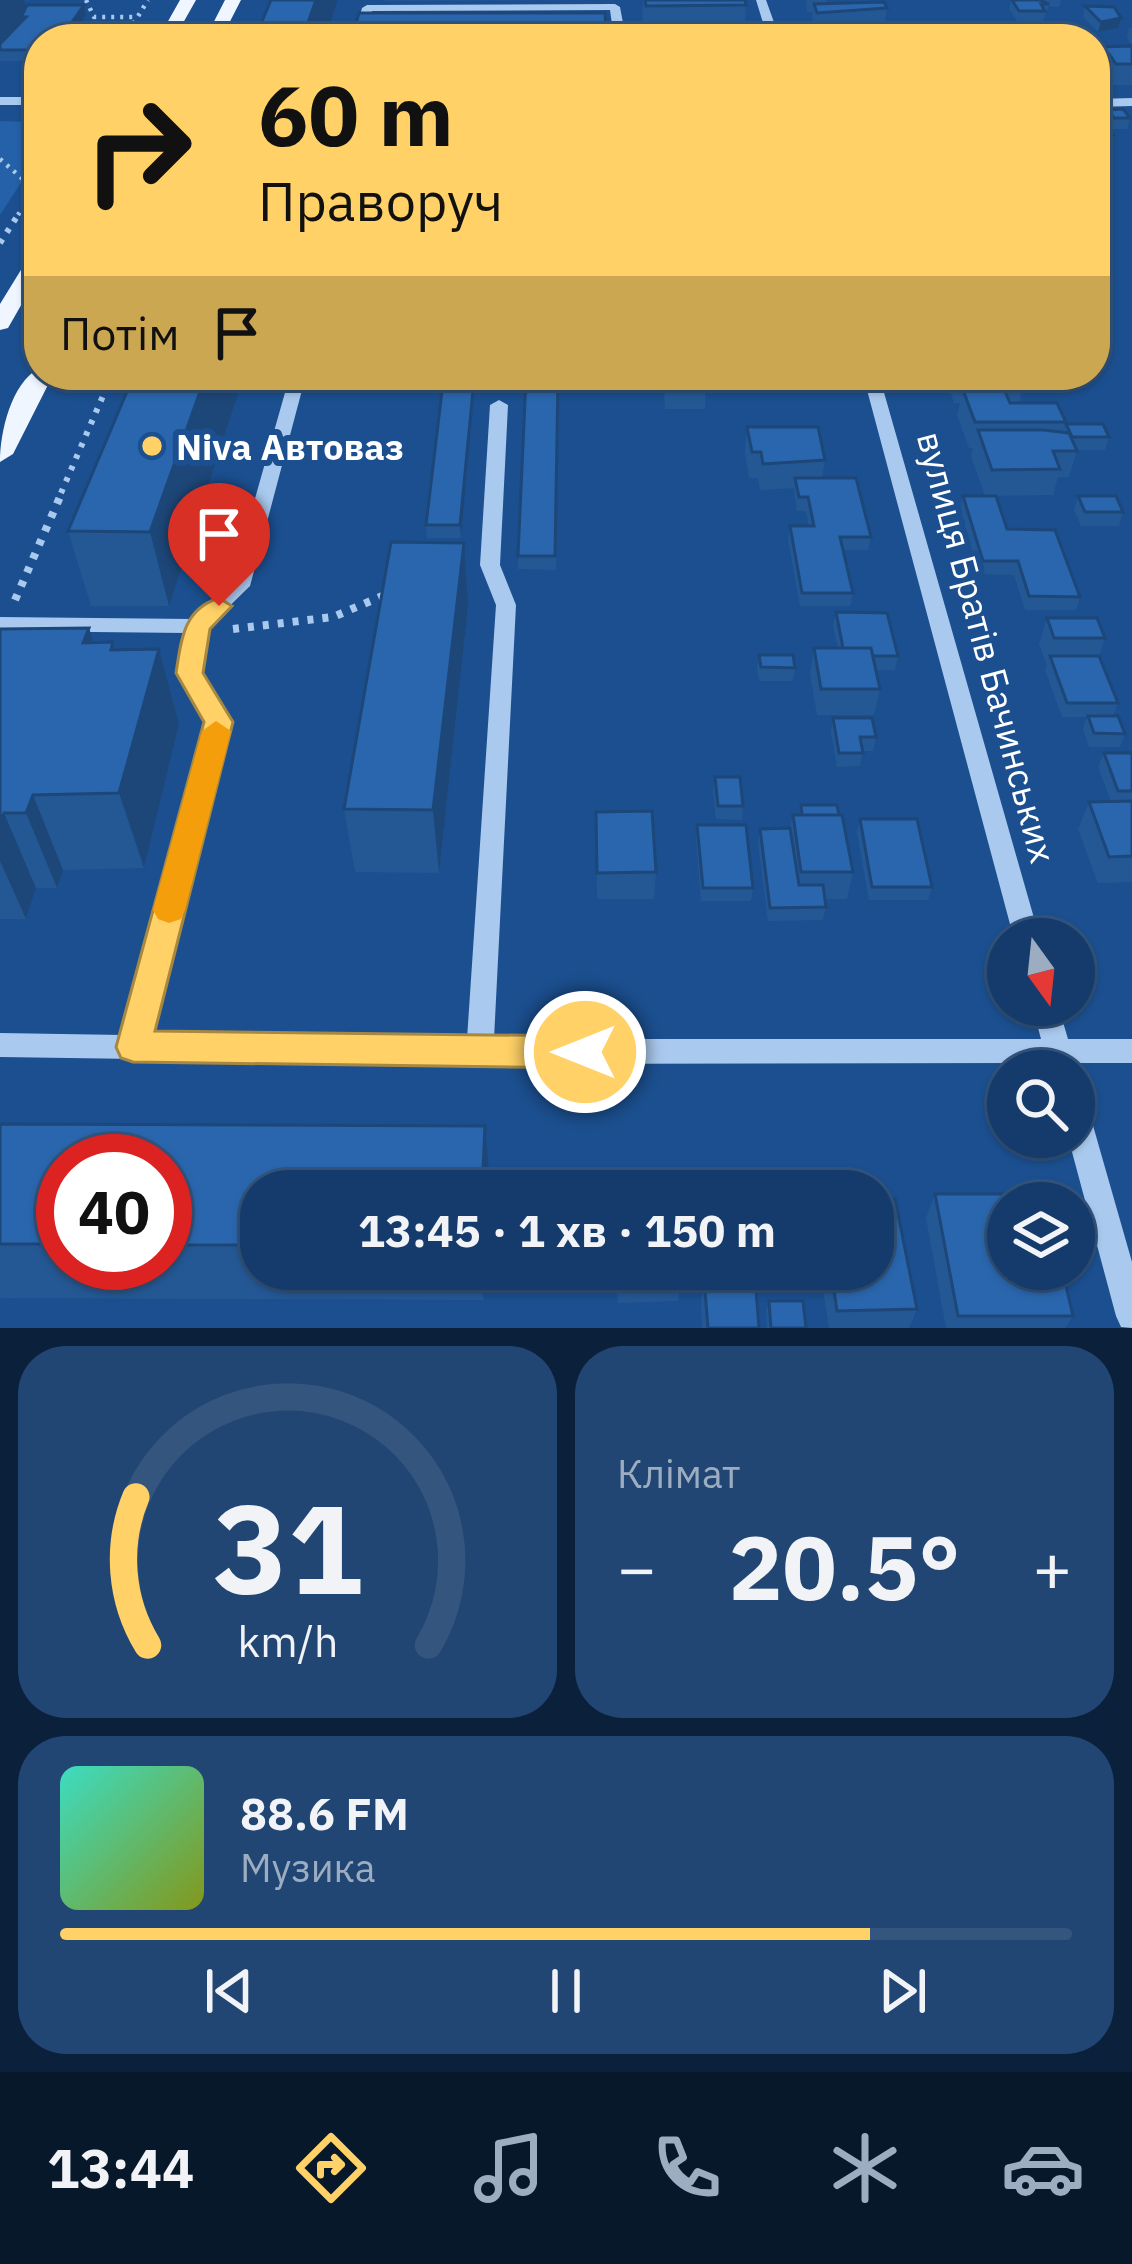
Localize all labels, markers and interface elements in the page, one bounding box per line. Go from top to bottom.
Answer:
text: 60 m [258,60,454,169]
icon: right [60,72,216,228]
text: Праворуч [258,166,503,236]
icon: arrive [204,300,270,366]
text: Потім [60,304,180,362]
place label: Niva Автоваз [176,423,404,470]
street label: вулиця Братів Бачинських [907,426,1067,868]
marker: Niva Автоваз [139,433,165,459]
pin [168,483,270,606]
icon: arrive [186,501,252,567]
north arrow [987,918,1095,1026]
map controls [987,918,1095,1290]
position arrow [522,989,648,1115]
button: search [987,1050,1095,1158]
speed limit sign: 40 [36,1134,192,1290]
button: layers [987,1182,1095,1290]
text: 13:45 · 1 хв · 150 m [358,1201,776,1259]
text: Клімат [617,1448,740,1499]
text: 31 [213,1466,362,1628]
text: 20.5° [728,1508,961,1625]
text: − [617,1524,657,1610]
text: + [1032,1524,1072,1610]
text: km/h [237,1613,338,1669]
text: 88.6 FM [240,1784,409,1842]
text: Музика [240,1842,376,1893]
icon: previous [196,1958,262,2024]
icon: pause [533,1958,599,2024]
icon: next [870,1958,936,2024]
icon: directions [289,2126,373,2210]
icon: music [467,2126,551,2210]
icon: phone [645,2126,729,2210]
icon: climate [823,2126,907,2210]
icon: car [1001,2126,1085,2210]
text: 13:44 [47,2133,194,2203]

